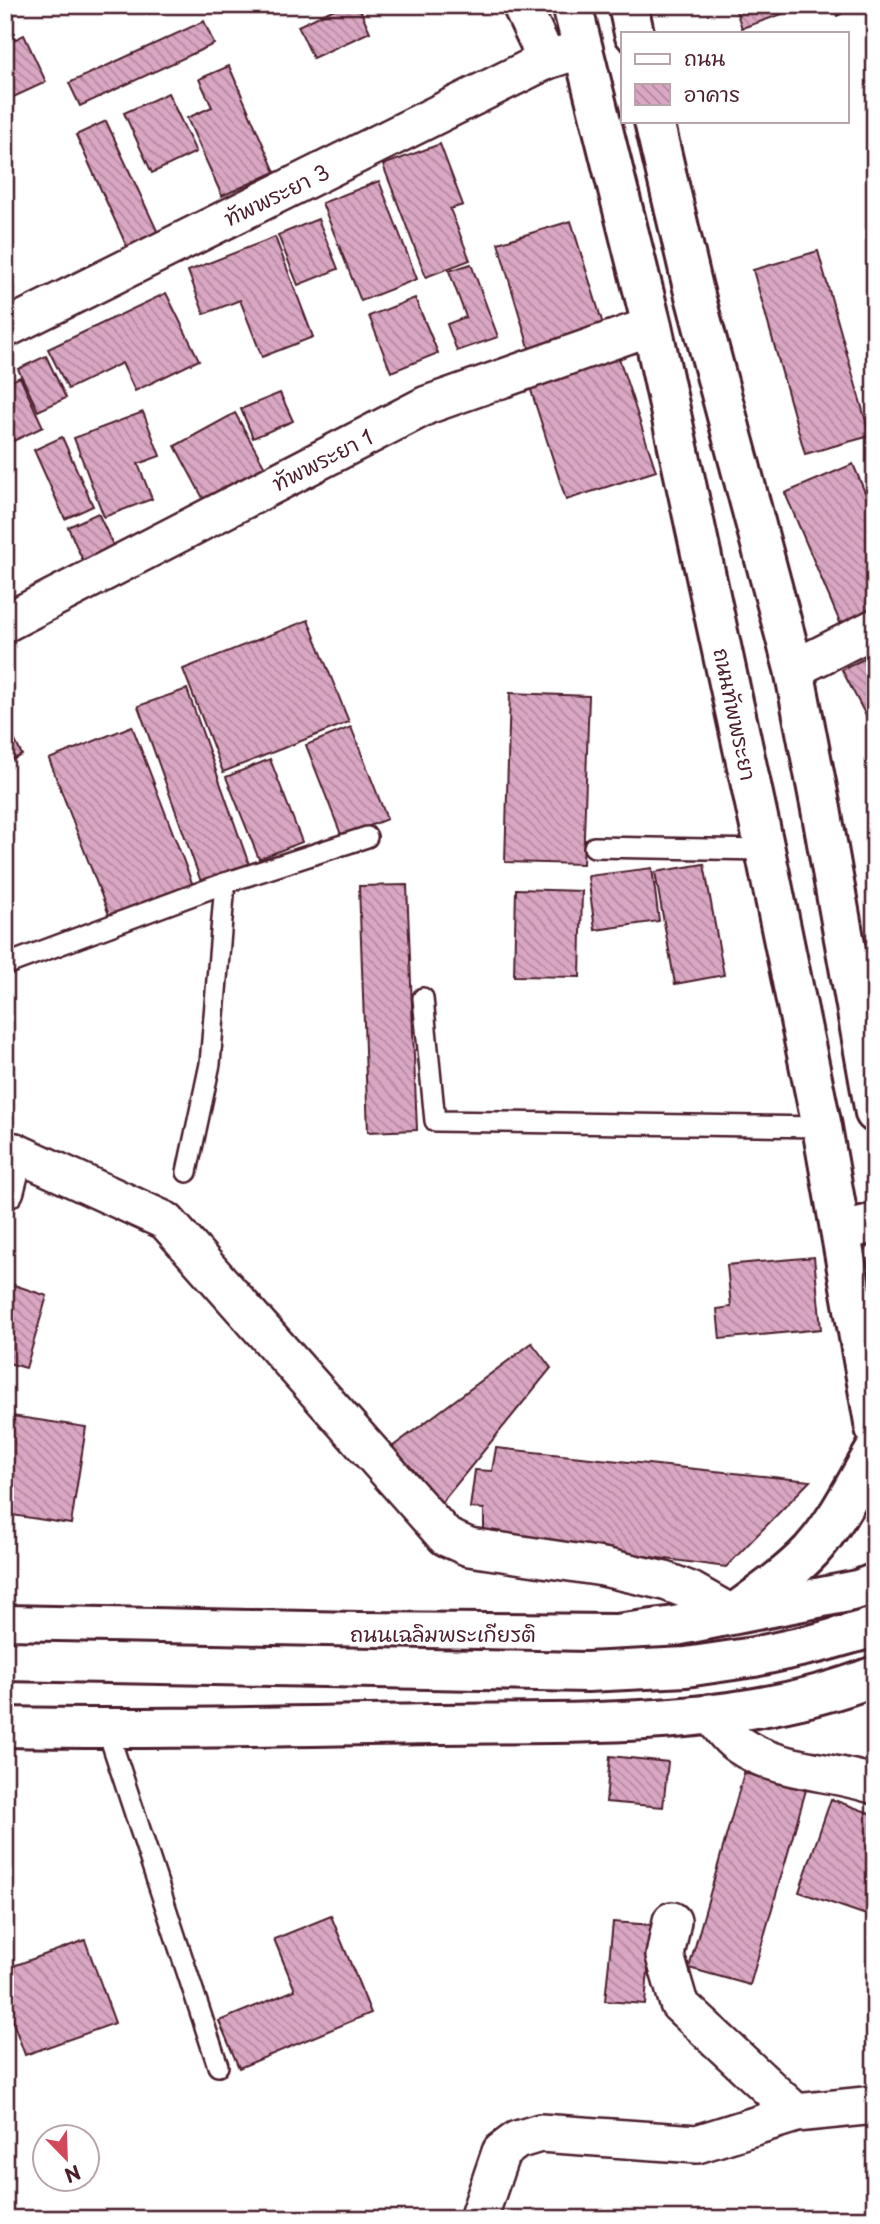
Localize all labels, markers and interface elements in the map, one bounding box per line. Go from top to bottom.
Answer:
legend [621,32,848,122]
text: ถนน [684,41,725,73]
text: อาคาร [684,77,740,109]
street label: ทัพพระยา 3 [218,155,334,233]
street label: ทัพพระยา 1 [266,420,378,498]
street label: ถนนทัพพระยา [706,645,766,783]
street label: ถนนเฉลิมพระเกียรติ [350,1617,536,1649]
north arrow [32,2122,102,2192]
text: N [61,2159,85,2190]

